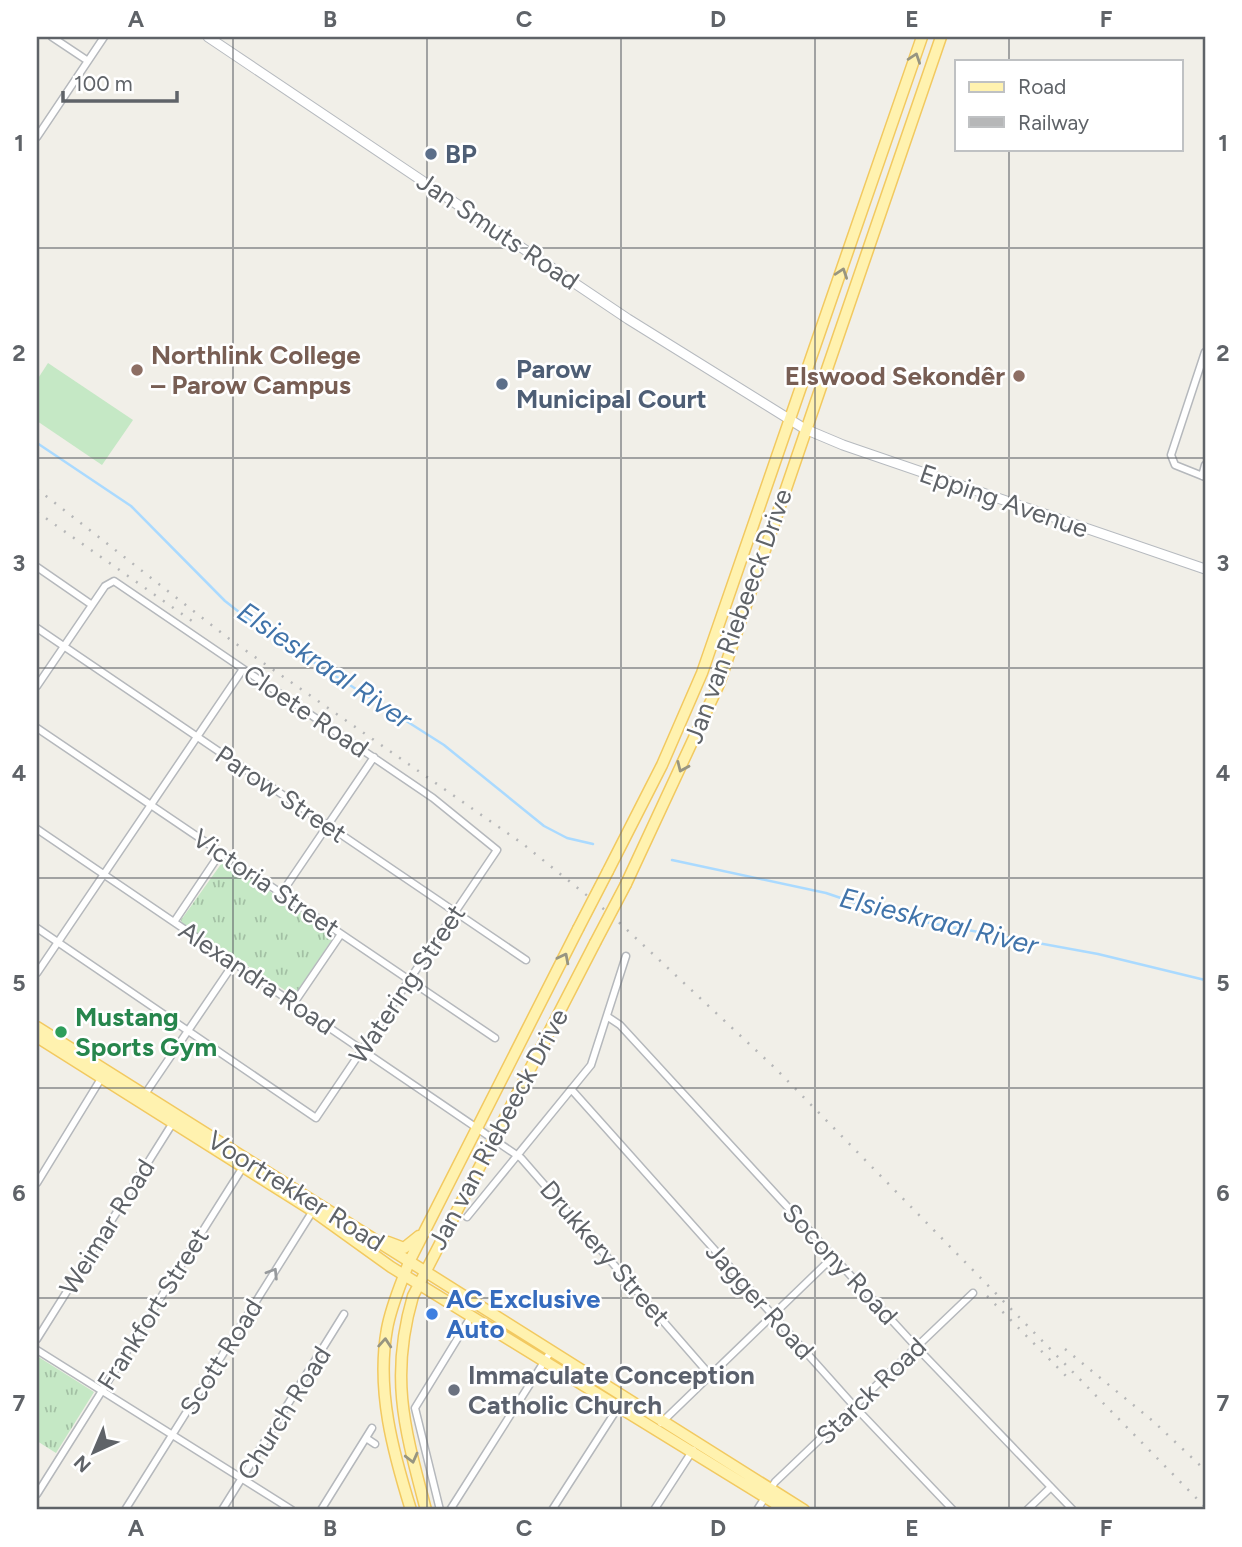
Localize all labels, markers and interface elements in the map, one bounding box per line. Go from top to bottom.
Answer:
text: A [128,5,145,33]
text: B [323,5,337,33]
text: C [516,5,533,33]
text: D [710,5,726,33]
text: E [905,5,919,33]
text: F [1100,5,1113,33]
one-way arrow [907,52,921,64]
scale bar [63,60,177,104]
legend [955,60,1182,150]
text: 100 m [74,71,133,96]
text: Road [1018,74,1066,99]
text: Railway [1018,110,1089,135]
text: 1 [14,129,24,157]
text: 1 [1218,129,1228,157]
place label: BP [445,138,477,170]
marker: BP [423,146,439,162]
street label: Jan Smuts Road [411,165,585,297]
one-way arrow [834,267,848,280]
text: 2 [12,339,26,367]
place label: Northlink College – Parow Campus [151,339,361,401]
text: 2 [1216,339,1230,367]
place label: Parow Municipal Court [516,353,707,415]
place label: Elswood Sekondêr [785,360,1005,392]
marker: Northlink College – Parow Campus [129,362,145,378]
marker: Elswood Sekondêr [1011,368,1027,384]
marker: Parow Municipal Court [494,376,510,392]
street label: Epping Avenue [915,457,1093,545]
street label: Jan van Riebeeck Drive [677,484,799,748]
text: 3 [13,549,25,577]
text: 3 [1217,549,1229,577]
water label: Elsieskraal River [231,594,420,737]
street label: Cloete Road [237,657,375,765]
street label: Parow Street [209,738,353,850]
text: 4 [12,759,26,787]
text: 4 [1216,759,1230,787]
one-way arrow [676,760,690,772]
street label: Victoria Street [186,822,346,944]
water label: Elsieskraal River [836,880,1043,962]
street label: Watering Street [342,898,472,1070]
street label: Alexandra Road [173,914,341,1042]
one-way arrow [555,953,569,965]
text: 5 [12,969,26,997]
text: 5 [1216,969,1230,997]
place label: Mustang Sports Gym [75,1001,217,1063]
street label: Jan van Riebeeck Drive [421,1003,575,1255]
marker: Mustang Sports Gym [53,1024,69,1040]
street label: Voortrekker Road [201,1124,391,1258]
street label: Weimar Road [52,1153,162,1301]
street label: Drukkery Street [533,1174,677,1332]
text: 6 [12,1179,26,1207]
text: 6 [1216,1179,1230,1207]
street label: Socony Road [776,1197,904,1331]
street label: Frankfort Street [90,1222,216,1396]
street label: Jagger Road [699,1236,821,1366]
one-way arrow [265,1268,278,1281]
place label: AC Exclusive Auto [446,1283,600,1345]
street label: Scott Road [173,1293,269,1421]
marker: AC Exclusive Auto [424,1306,440,1322]
street label: Starck Road [809,1331,933,1451]
one-way arrow [378,1338,393,1349]
street label: Church Road [230,1340,338,1486]
place label: Immaculate Conception Catholic Church [468,1359,755,1421]
marker: Immaculate Conception Catholic Church [446,1382,462,1398]
text: 7 [13,1389,26,1417]
text: 7 [1217,1389,1230,1417]
north arrow [60,1418,130,1488]
text: N [69,1450,96,1477]
one-way arrow [404,1452,419,1464]
text: A [128,1514,145,1542]
text: B [323,1514,337,1542]
text: C [516,1514,533,1542]
text: D [710,1514,726,1542]
text: E [905,1514,919,1542]
text: F [1100,1514,1113,1542]

